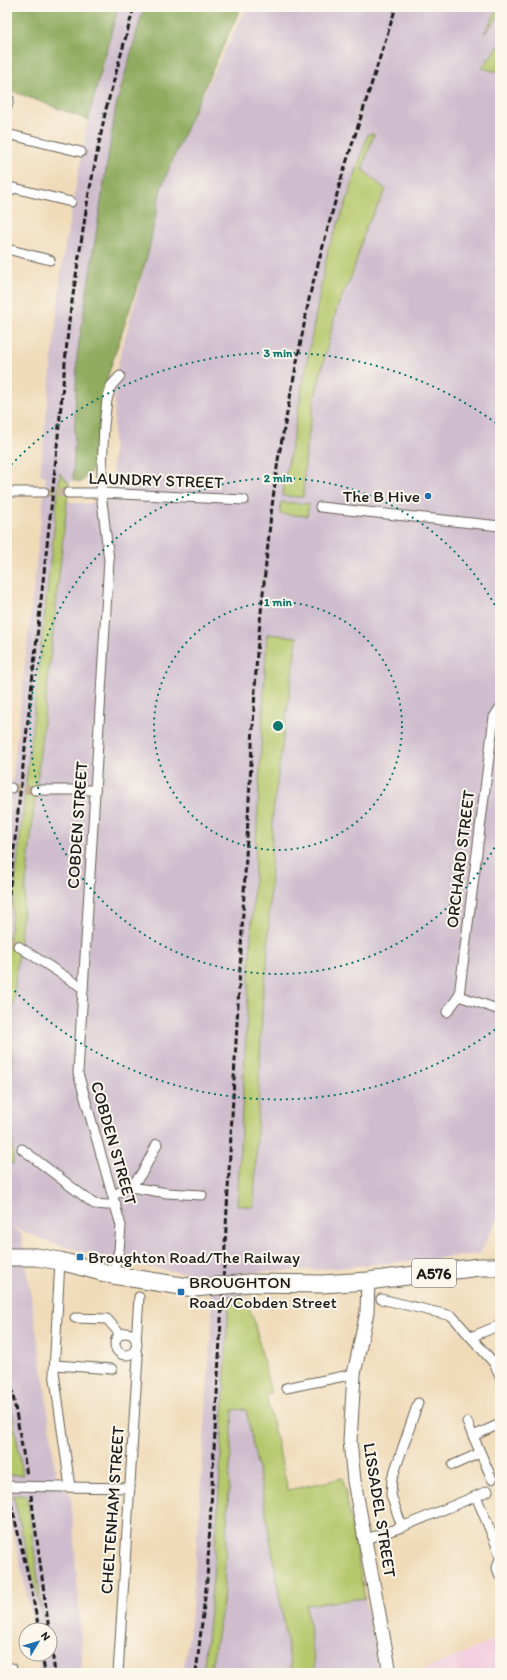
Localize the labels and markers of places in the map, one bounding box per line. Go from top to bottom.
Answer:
place label: The B Hive [343,486,420,506]
marker: The B Hive [423,491,433,501]
centre of rings [271,719,285,733]
place label: Broughton Road/The Railway [88,1247,300,1267]
marker: Broughton Road/The Railway [75,1252,85,1262]
place label: BROUGHTON Road/Cobden Street [189,1272,337,1312]
marker: BROUGHTON Road/Cobden Street [176,1287,186,1297]

